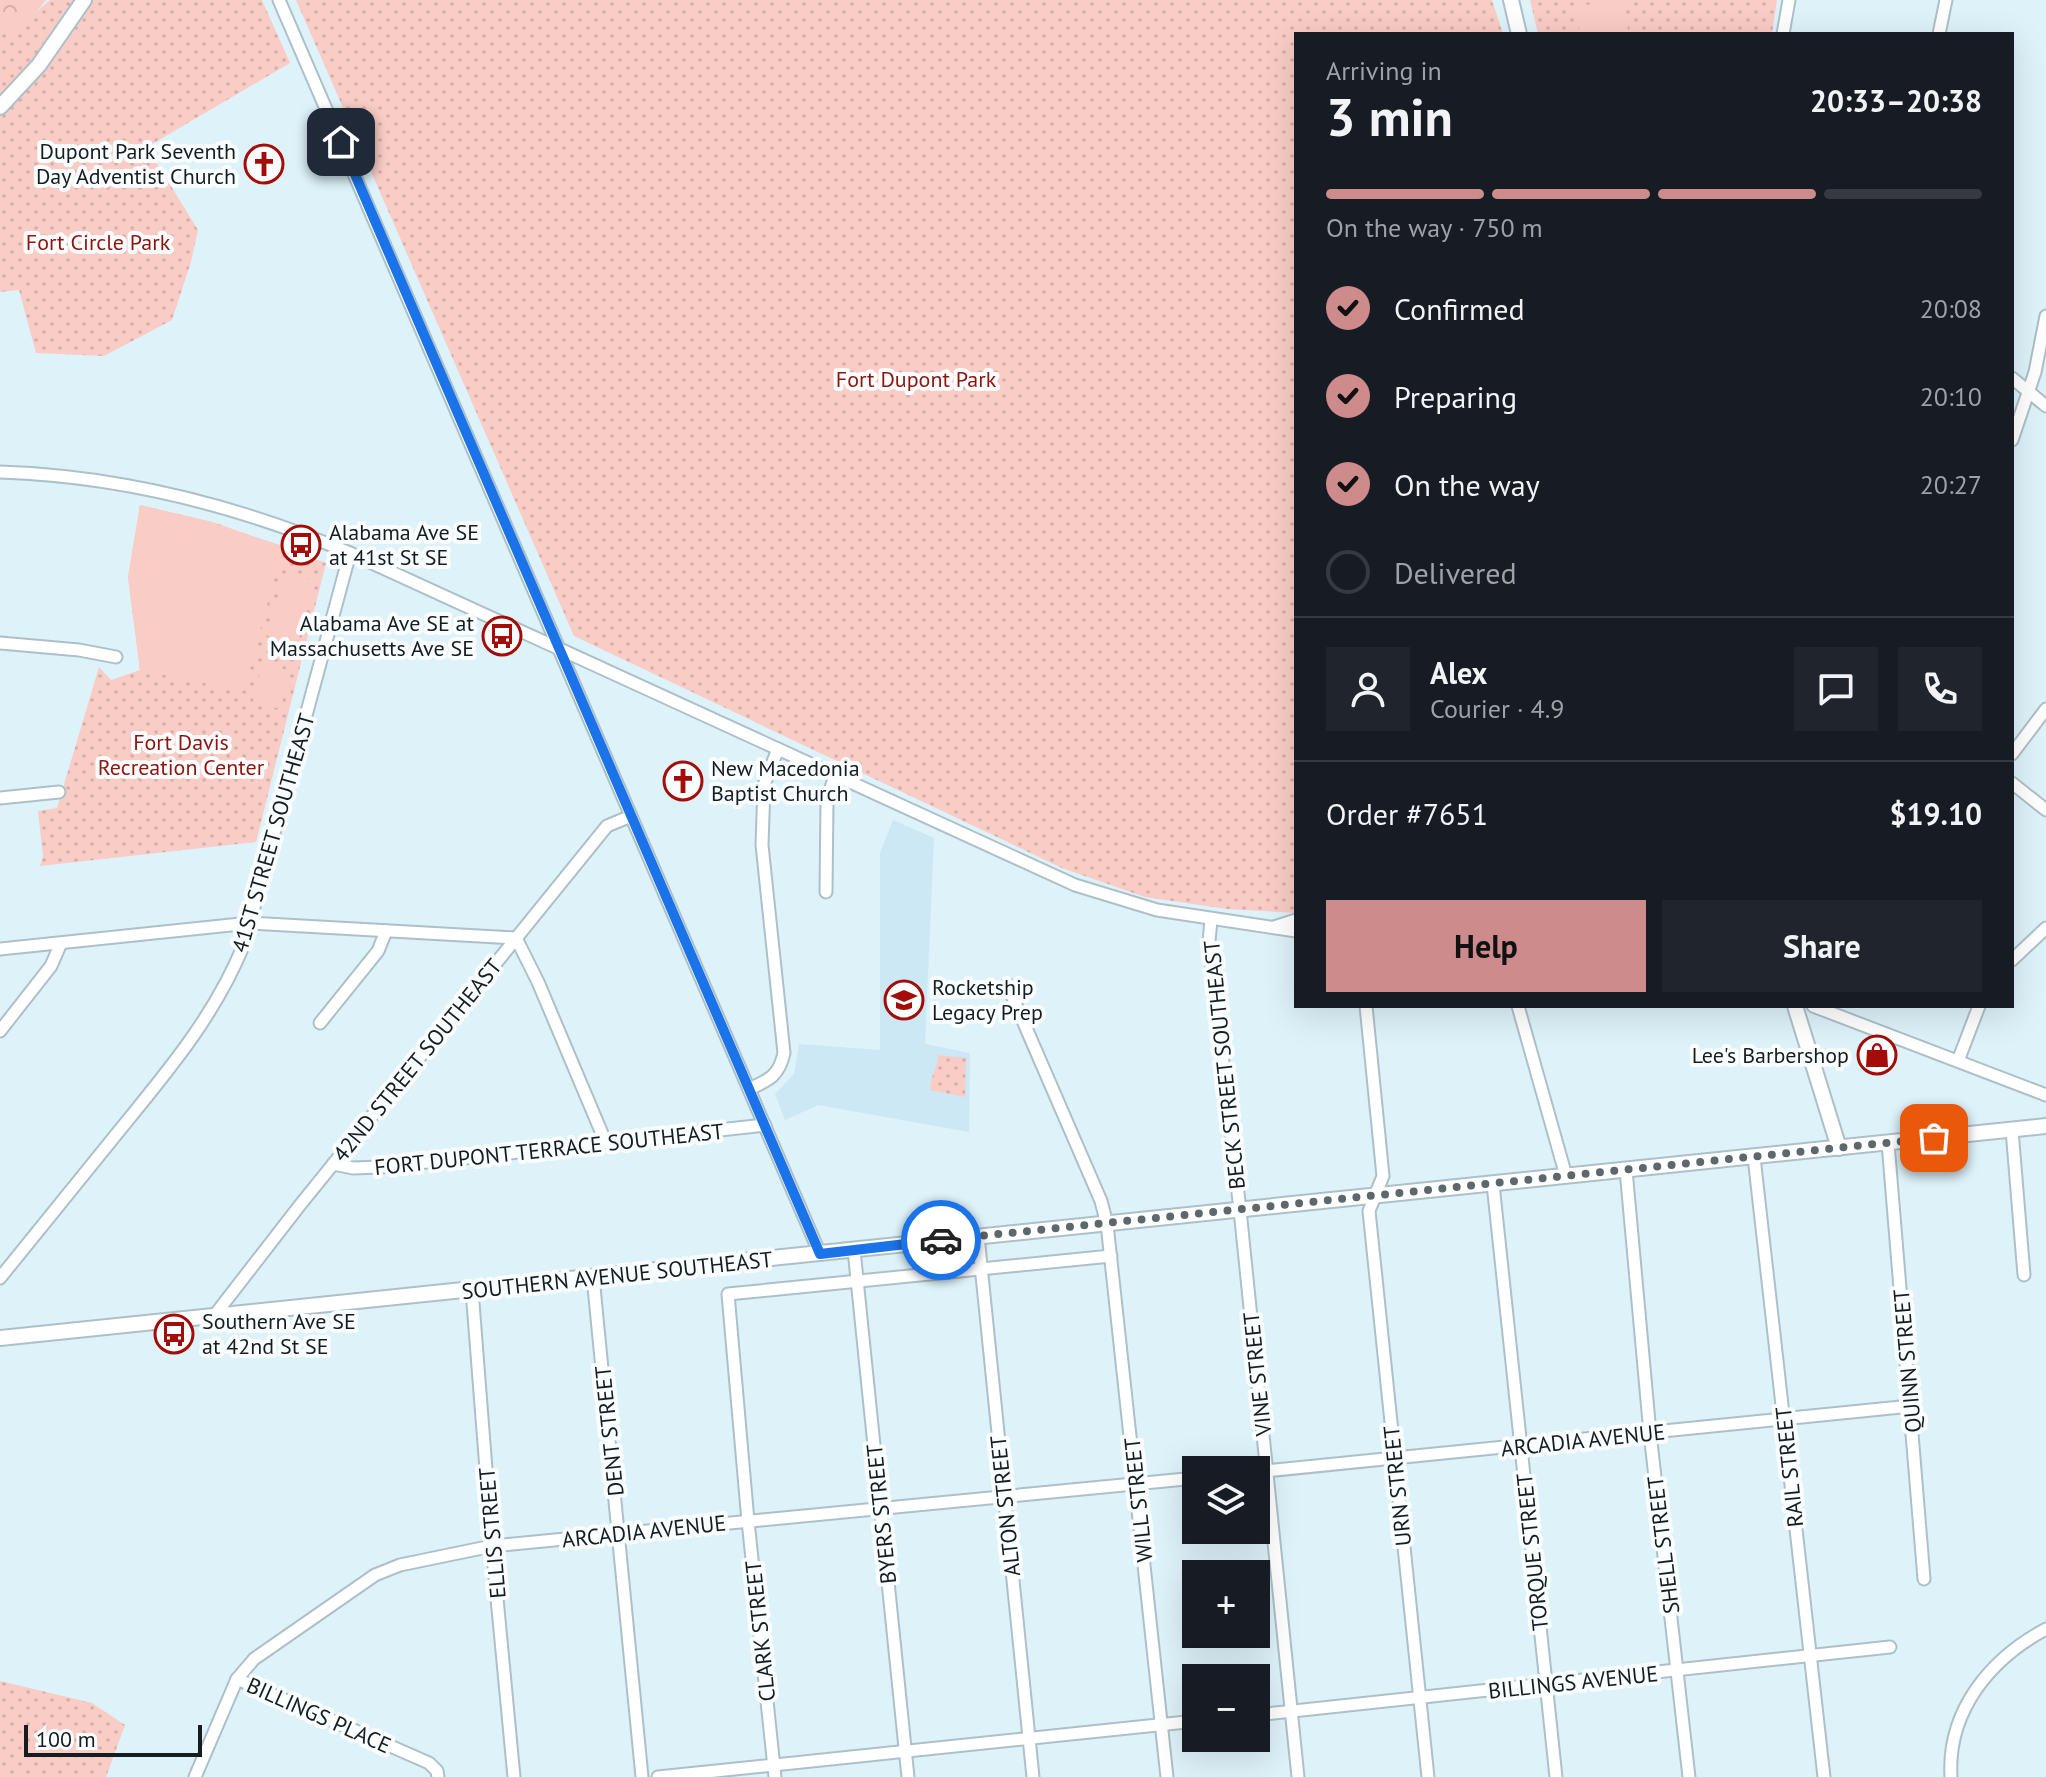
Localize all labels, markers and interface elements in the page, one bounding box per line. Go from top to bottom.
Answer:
text: Arriving in [1326,54,1442,87]
text: 20:33–20:38 [1810,81,1982,120]
text: 3 min [1326,83,1453,150]
pin [307,108,375,176]
icon: home [319,120,363,164]
place label: Dupont Park Seventh Day Adventist Church [36,137,236,190]
church icon: Dupont Park Seventh Day Adventist Church [243,143,285,185]
text: On the way · 750 m [1326,211,1543,244]
park label: Fort Circle Park [26,228,171,256]
icon: check [1326,286,1370,330]
text: Confirmed [1394,289,1525,328]
text: 20:08 [1920,292,1982,325]
park label: Fort Dupont Park [836,365,997,393]
icon: check [1326,374,1370,418]
text: Preparing [1394,377,1517,416]
text: 20:10 [1920,380,1982,413]
icon: check [1326,462,1370,506]
text: On the way [1394,465,1540,504]
text: 20:27 [1920,468,1982,501]
place label: Alabama Ave SE at 41st St SE [329,518,479,571]
bus stop icon: Alabama Ave SE at 41st St SE [280,524,322,566]
text: Delivered [1394,553,1517,592]
place label: Alabama Ave SE at Massachusetts Ave SE [270,609,475,662]
bus stop icon: Alabama Ave SE at Massachusetts Ave SE [481,615,523,657]
button: person [1326,647,1410,731]
button: chat [1794,647,1878,731]
button: phone [1898,647,1982,731]
text: Alex [1430,653,1487,692]
text: Courier · 4.9 [1430,692,1564,725]
street label: 41ST STREET SOUTHEAST [225,710,321,956]
park label: Fort Davis Recreation Center [98,728,265,781]
place label: New Macedonia Baptist Church [711,754,860,807]
church icon: New Macedonia Baptist Church [662,760,704,802]
text: Order #7651 [1326,794,1488,833]
text: $19.10 [1890,794,1982,833]
button: Help [1326,900,1646,992]
button: Share [1662,900,1982,992]
street label: BECK STREET SOUTHEAST [1197,939,1251,1191]
street label: 42ND STREET SOUTHEAST [326,953,508,1167]
place label: Rocketship Legacy Prep [932,973,1043,1026]
school or university icon: Rocketship Legacy Prep [883,979,925,1021]
shop icon: Lee's Barbershop [1856,1034,1898,1076]
place label: Lee's Barbershop [1692,1041,1849,1069]
pin [1900,1104,1968,1172]
icon: bag [1912,1116,1956,1160]
street label: FORT DUPONT TERRACE SOUTHEAST [373,1117,725,1181]
courier [901,1200,981,1280]
icon: car [919,1218,963,1262]
street label: SOUTHERN AVENUE SOUTHEAST [460,1245,774,1305]
street label: QUINN STREET [1887,1288,1927,1434]
place label: Southern Ave SE at 42nd St SE [202,1307,356,1360]
street label: VINE STREET [1237,1311,1278,1438]
bus stop icon: Southern Ave SE at 42nd St SE [153,1313,195,1355]
street label: DENT STREET [588,1364,630,1498]
street label: RAIL STREET [1769,1405,1809,1529]
street label: ARCADIA AVENUE [1500,1417,1666,1463]
street label: URN STREET [1377,1424,1417,1548]
street label: ALTON STREET [984,1434,1026,1578]
street label: WILL STREET [1118,1436,1158,1564]
street label: BYERS STREET [860,1443,902,1585]
map controls [1182,1456,1270,1752]
button: layers [1182,1456,1270,1544]
street label: ELLIS STREET [472,1466,512,1600]
street label: TORQUE STREET [1510,1472,1554,1632]
street label: SHELL STREET [1641,1474,1685,1616]
street label: ARCADIA AVENUE [561,1508,727,1554]
street label: CLARK STREET [739,1559,781,1703]
button: + [1182,1560,1270,1648]
street label: BILLINGS AVENUE [1487,1659,1659,1705]
button: − [1182,1664,1270,1752]
street label: BILLINGS PLACE [243,1671,395,1759]
scale bar [24,1721,202,1757]
text: 100 m [36,1725,96,1753]

